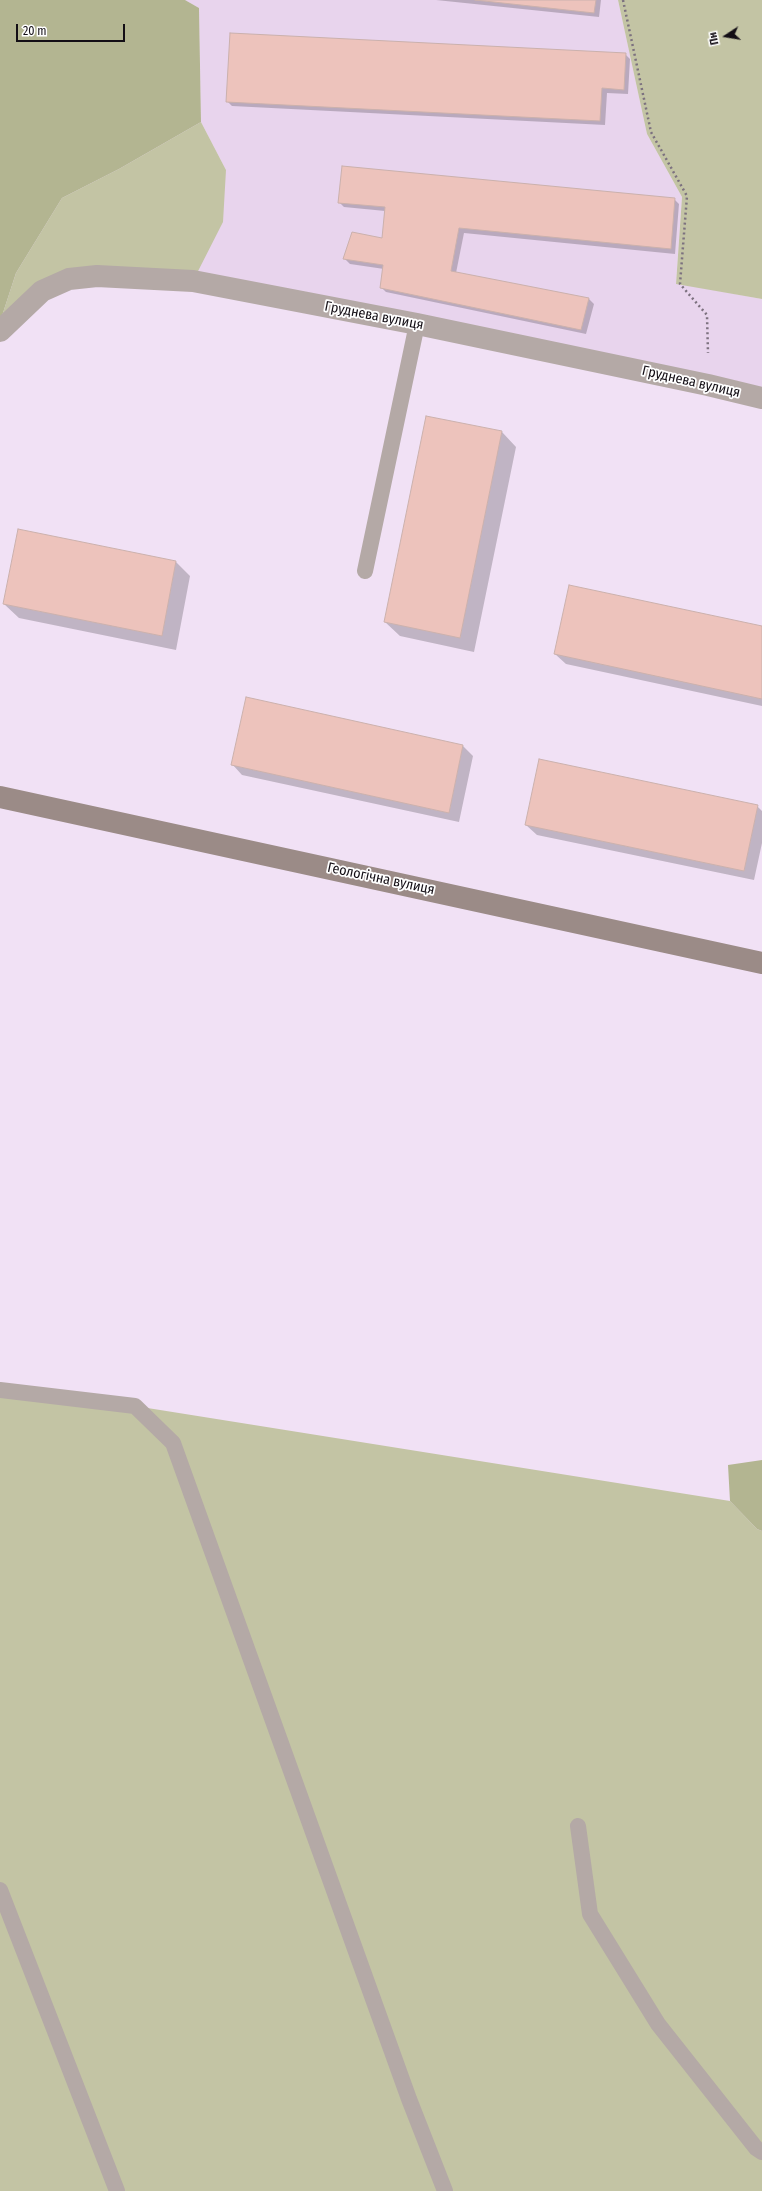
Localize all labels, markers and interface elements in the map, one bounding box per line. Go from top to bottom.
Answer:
scale bar [18,16,127,42]
north arrow [706,16,746,56]
text: 20 m [23,24,47,38]
text: Пн [706,31,721,46]
street label: Груднева вулиця [323,298,425,334]
street label: Груднева вулиця [640,363,742,401]
street label: Геологічна вулиця [326,859,436,899]

